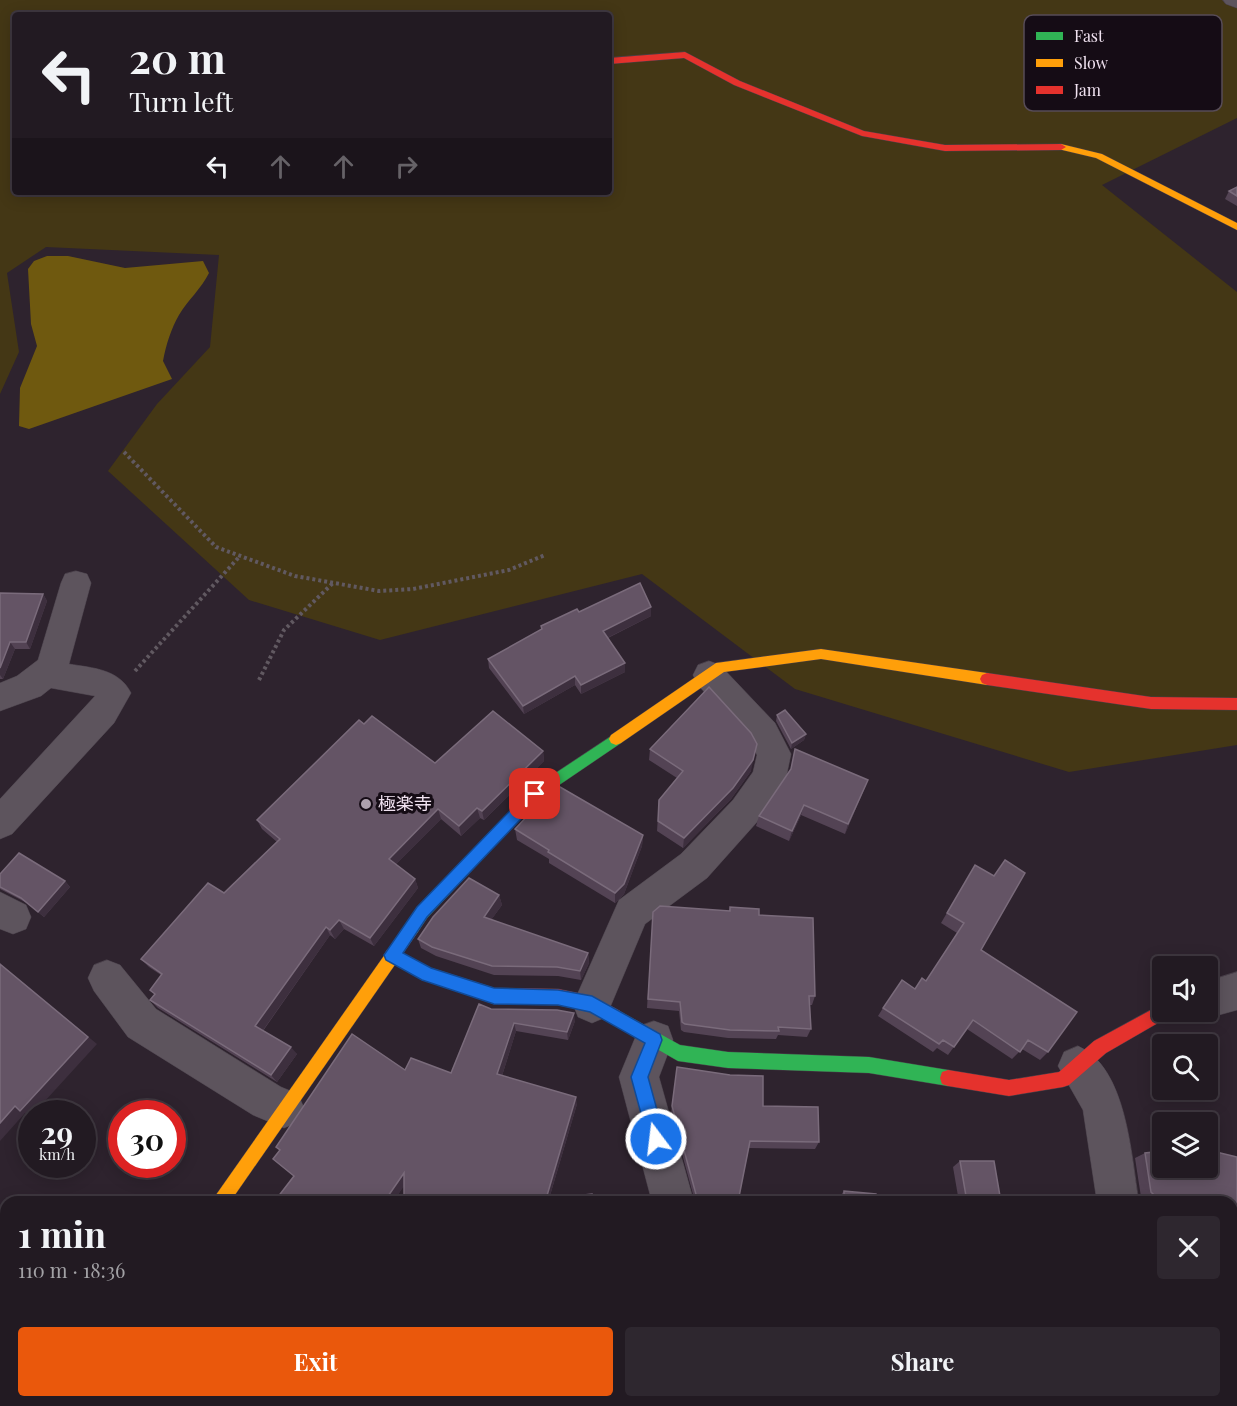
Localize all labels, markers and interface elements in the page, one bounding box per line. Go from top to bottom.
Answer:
legend [1024,15,1222,111]
text: Fast [1074,25,1104,46]
text: 20 m [129,29,226,85]
icon: left [30,36,108,114]
text: Slow [1074,52,1109,73]
text: Jam [1073,79,1101,100]
text: Turn left [129,83,233,119]
icon: left [201,150,234,183]
icon: ahead [264,150,297,183]
icon: ahead [327,150,360,183]
icon: right [390,150,423,183]
pin [509,768,560,819]
icon: arrive [518,777,551,810]
place label: 極楽寺 [378,791,432,815]
marker: 極楽寺 [359,797,373,811]
map controls [1152,956,1218,1178]
button: sound [1152,956,1218,1022]
button: search [1152,1034,1218,1100]
speed limit sign: 30 [108,1100,186,1178]
position arrow [624,1107,688,1171]
text: 29 [41,1112,73,1152]
button: layers [1152,1112,1218,1178]
text: km/h [39,1144,75,1164]
text: 1 min [18,1209,106,1257]
button: close [1157,1216,1220,1279]
text: 110 m · 18:36 [18,1256,125,1283]
button: Exit [18,1327,613,1396]
button: Share [625,1327,1220,1396]

